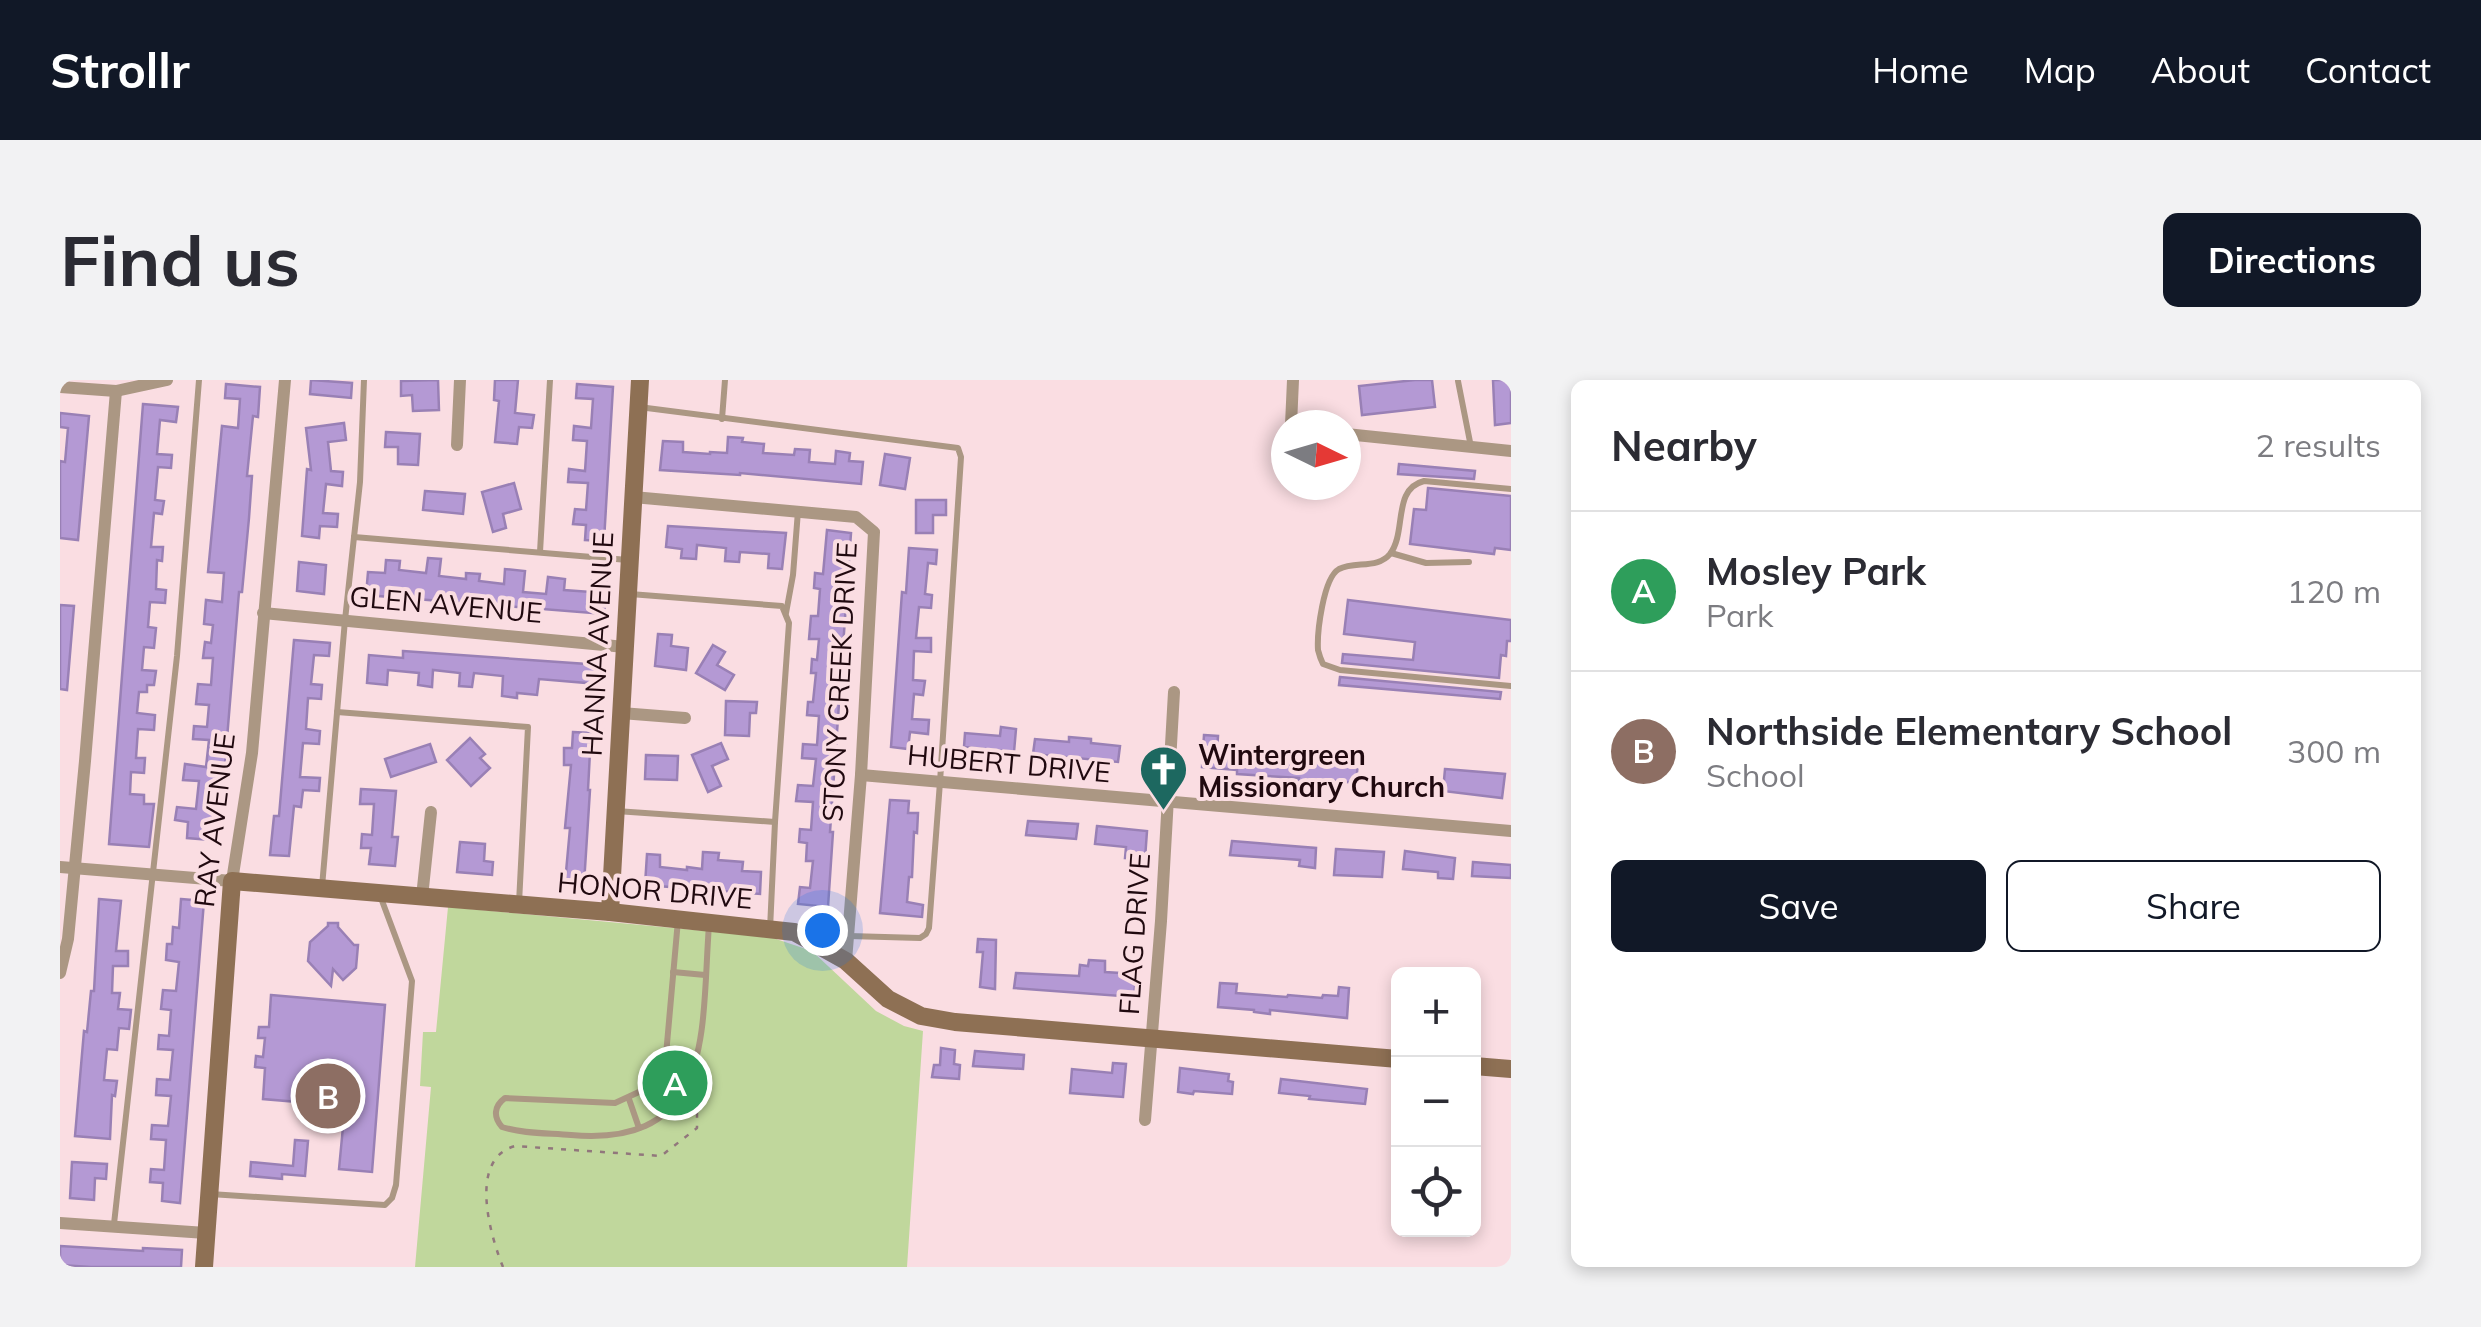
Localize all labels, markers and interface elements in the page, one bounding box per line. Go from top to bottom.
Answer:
text: Strollr [50,40,190,100]
text: Home [1872,48,1969,92]
text: Map [2024,48,2096,92]
text: About [2151,48,2250,92]
text: Contact [2305,48,2431,92]
button: Directions [2163,213,2421,307]
text: Find us [60,216,300,304]
north arrow [1271,410,1361,500]
text: Nearby [1611,419,1757,472]
text: 2 results [2256,425,2381,465]
street label: HANNA AVENUE [574,531,620,757]
street label: STONY CREEK DRIVE [814,541,864,823]
text: Mosley Park [1706,547,1926,595]
text: A [1631,571,1656,611]
text: 120 m [2287,571,2381,611]
street label: GLEN AVENUE [348,578,544,630]
text: Park [1706,595,1773,635]
text: Northside Elementary School [1706,707,2232,755]
street label: RAY AVENUE [186,731,242,909]
text: B [1632,731,1655,771]
text: 300 m [2287,731,2381,771]
street label: HUBERT DRIVE [906,737,1112,789]
place label: Wintergreen Missionary Church [1198,737,1445,804]
church icon: Wintergreen Missionary Church [1137,744,1189,812]
text: School [1706,755,1805,795]
street label: FLAG DRIVE [1111,852,1157,1016]
button: Save [1611,860,1986,952]
button: Share [2006,860,2381,952]
street label: HONOR DRIVE [556,864,754,916]
your location [797,905,848,956]
map controls [1391,967,1481,1237]
button: + [1391,967,1481,1057]
pin: A [642,1046,708,1120]
button: − [1391,1057,1481,1147]
pin: B [296,1058,360,1134]
button: locate [1391,1147,1481,1237]

